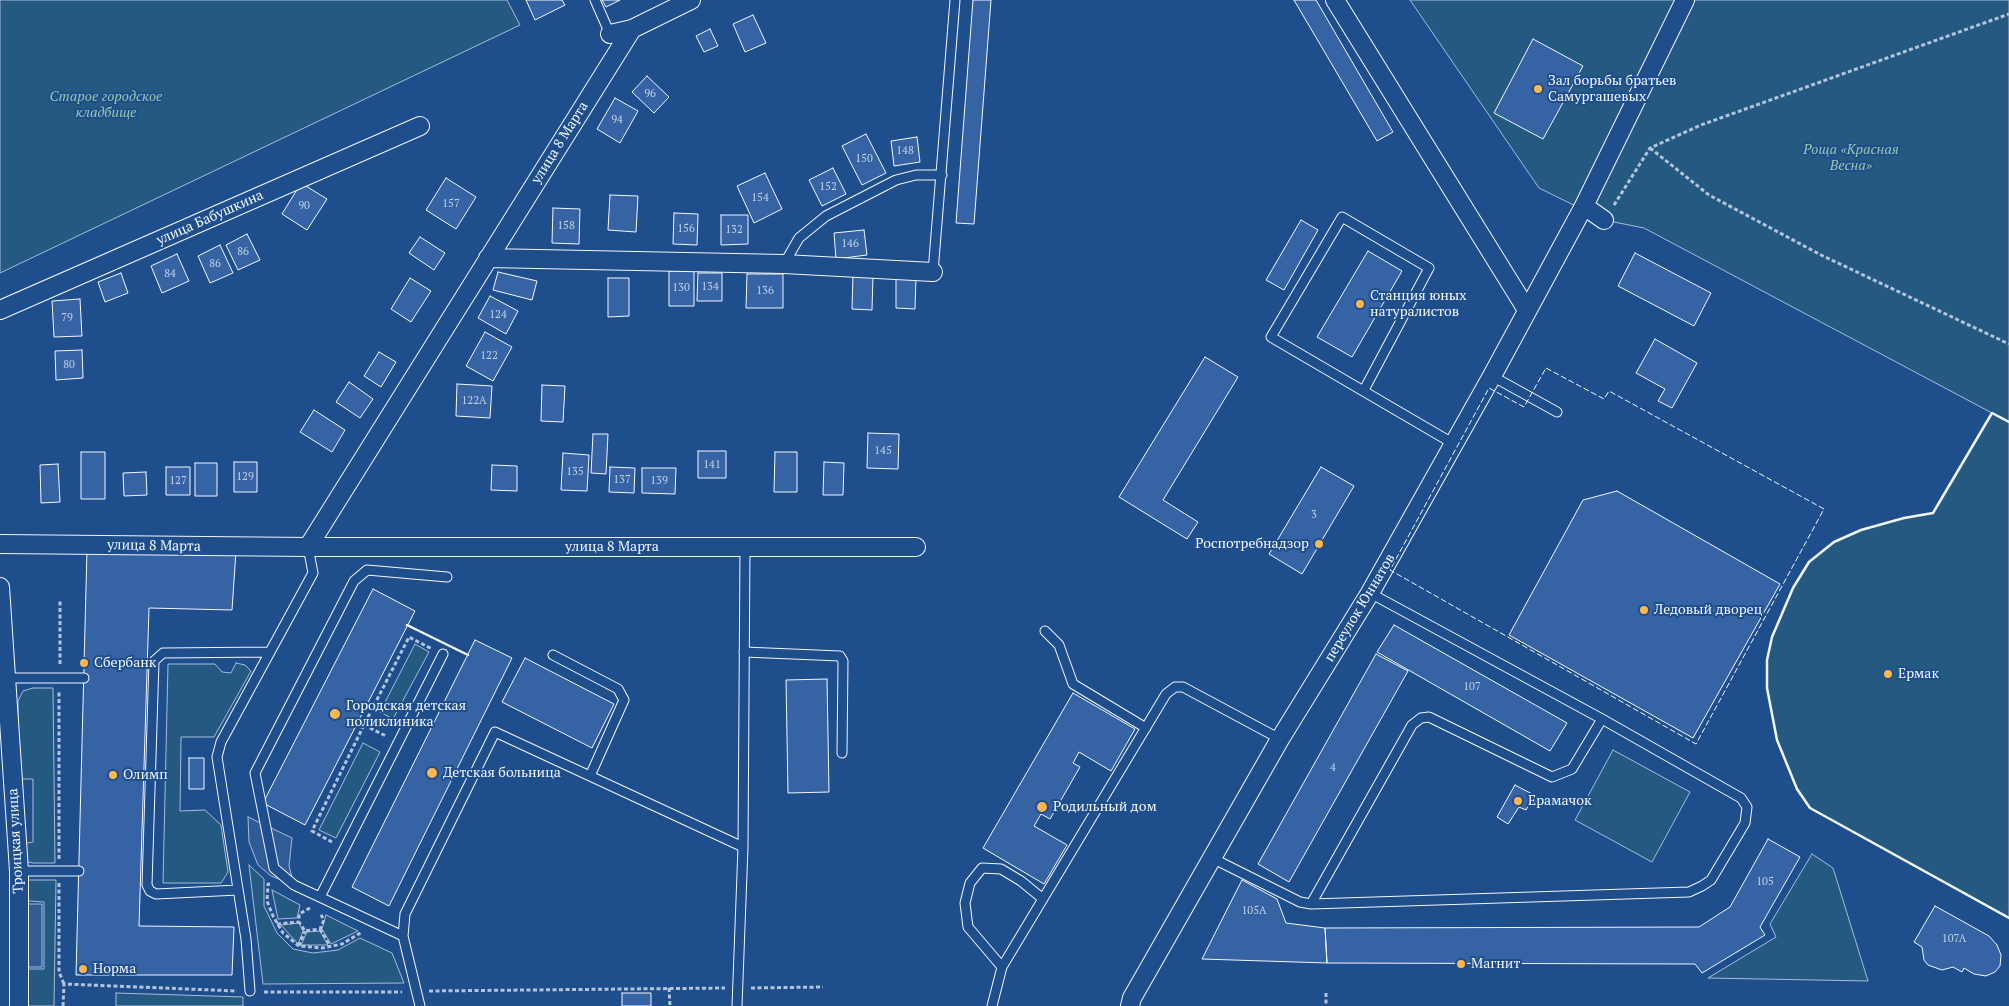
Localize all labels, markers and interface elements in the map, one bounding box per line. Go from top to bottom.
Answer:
place label: Зал борьбы братьев Самургашевых [1548,73,1677,105]
marker: Зал борьбы братьев Самургашевых [1532,83,1544,95]
house number: 96 [644,87,656,101]
park label: Старое городское кладбище [50,89,162,121]
street label: улица 8 Марта [528,99,592,187]
house number: 94 [611,113,623,127]
park label: Роща «Красная Весна» [1803,142,1899,174]
house number: 148 [896,144,914,158]
house number: 150 [855,152,873,166]
house number: 152 [819,180,837,194]
street label: улица Бабушкина [154,187,266,249]
house number: 154 [751,191,769,205]
house number: 157 [442,197,460,211]
house number: 90 [298,199,310,213]
house number: 158 [557,219,575,233]
house number: 156 [677,222,695,236]
house number: 132 [725,223,743,237]
house number: 146 [841,237,859,251]
house number: 86 [237,245,249,259]
house number: 86 [209,257,221,271]
house number: 84 [164,267,176,281]
house number: 134 [701,280,719,294]
house number: 130 [672,281,690,295]
house number: 136 [756,284,774,298]
place label: Станция юных натуралистов [1370,288,1466,321]
marker: Станция юных натуралистов [1354,298,1366,310]
house number: 124 [489,308,507,322]
house number: 79 [61,311,73,325]
house number: 122 [480,349,498,363]
house number: 80 [63,358,75,372]
house number: 122А [461,394,487,408]
house number: 145 [874,444,892,458]
house number: 141 [703,458,721,472]
house number: 135 [566,465,584,479]
house number: 129 [236,470,254,484]
house number: 137 [613,473,631,487]
house number: 127 [169,474,187,488]
house number: 139 [650,474,668,488]
house number: 3 [1311,508,1317,522]
place label: Роспотребнадзор [1195,536,1309,552]
street label: улица 8 Марта [107,537,201,555]
marker: Роспотребнадзор [1313,538,1325,550]
street label: улица 8 Марта [565,539,659,555]
street label: переулок Юннатов [1321,551,1399,665]
place label: Ледовый дворец [1654,602,1762,618]
marker: Ледовый дворец [1638,604,1650,616]
place label: Сбербанк [94,655,156,671]
marker: Сбербанк [78,657,90,669]
place label: Ермак [1898,666,1939,682]
marker: Ермак [1882,668,1894,680]
house number: 107 [1463,680,1481,694]
place label: Городская детская поликлиника [346,698,466,730]
marker: Городская детская поликлиника [328,707,342,721]
house number: 4 [1330,761,1336,775]
place label: Детская больница [443,765,561,781]
marker: Детская больница [425,766,439,780]
place label: Олимп [123,767,168,783]
marker: Олимп [107,769,119,781]
street label: Троицкая улица [5,788,27,894]
place label: Ерамачок [1528,793,1592,809]
marker: Ерамачок [1512,795,1524,807]
place label: Родильный дом [1053,799,1157,815]
marker: Родильный дом [1035,800,1049,814]
house number: 105 [1756,875,1774,889]
house number: 105А [1241,904,1267,918]
house number: 107А [1942,932,1966,946]
place label: Магнит [1471,956,1520,972]
marker: Магнит [1455,958,1467,970]
place label: Норма [93,961,136,977]
marker: Норма [77,963,89,975]

